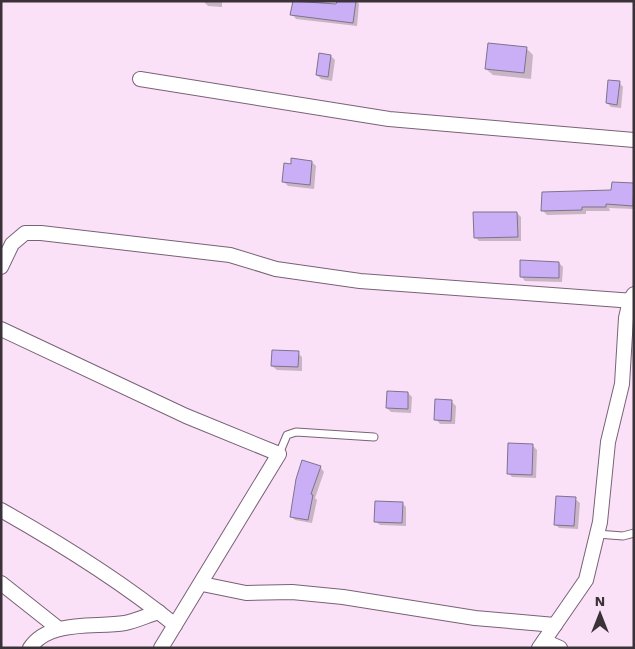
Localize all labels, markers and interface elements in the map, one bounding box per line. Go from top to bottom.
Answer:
north arrow [575,589,625,639]
text: N [595,593,605,609]

